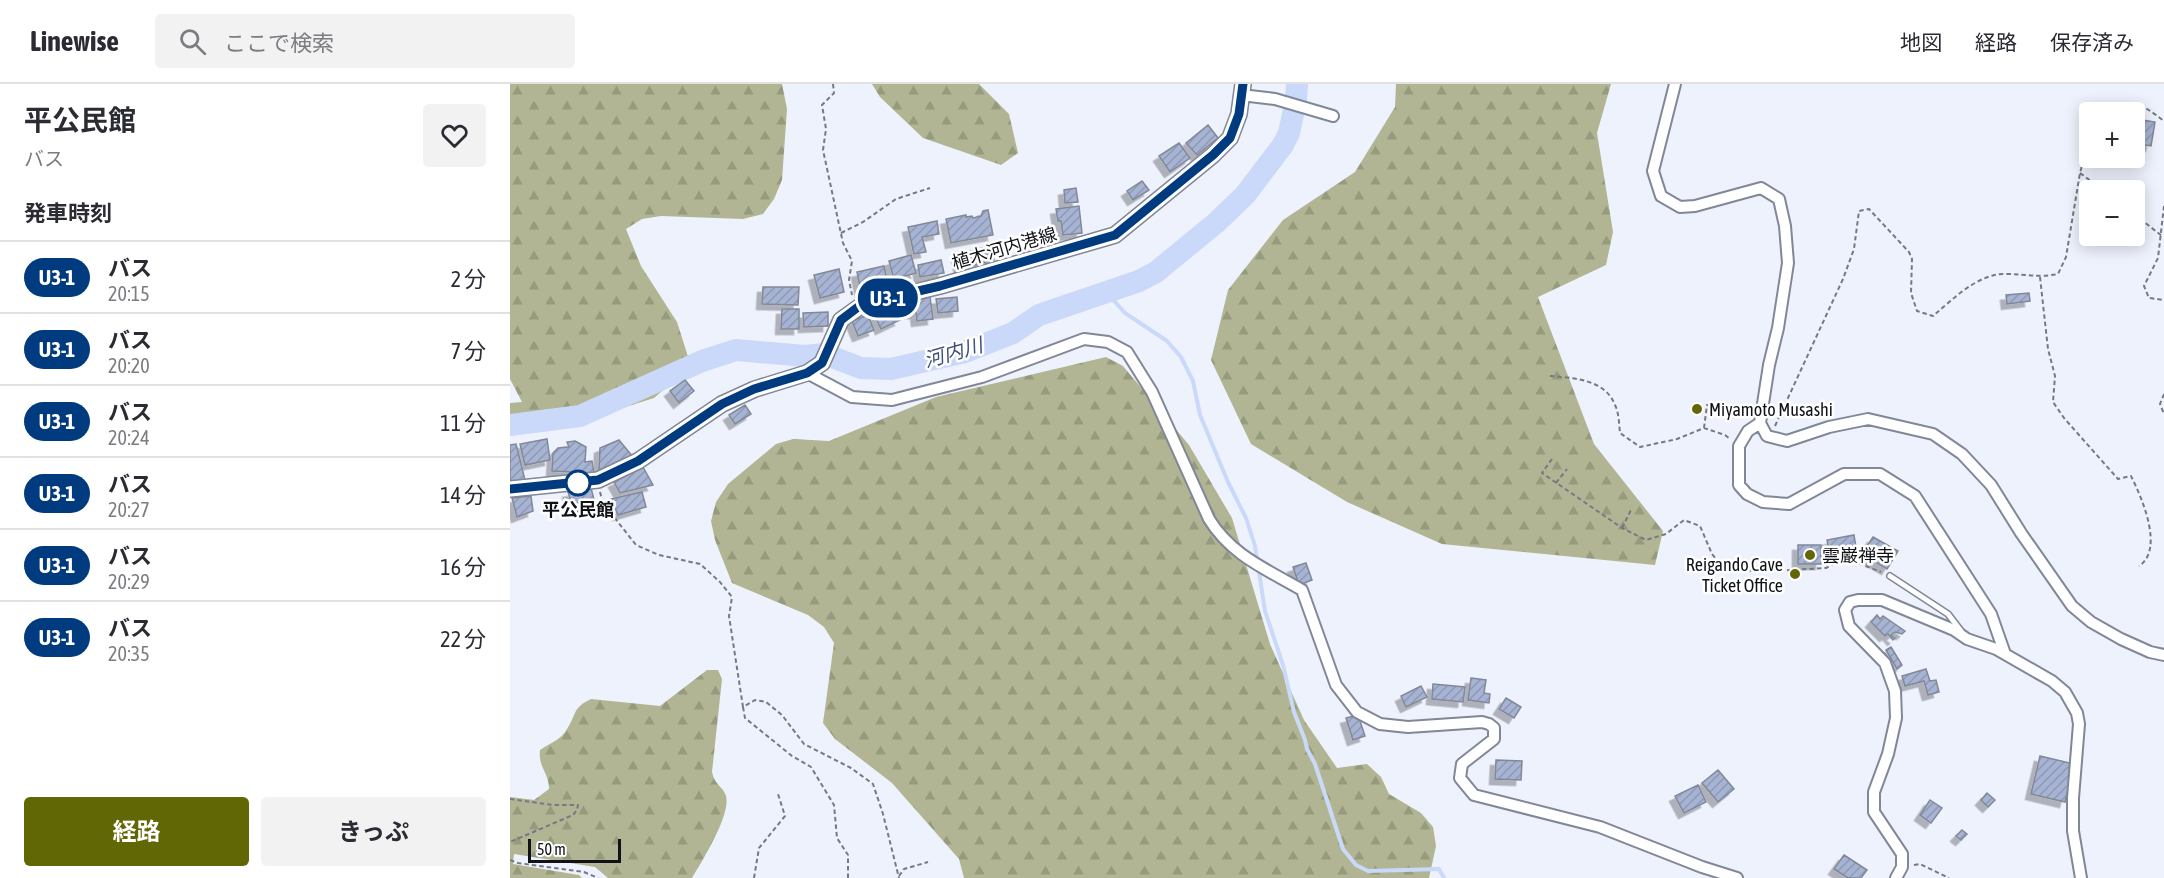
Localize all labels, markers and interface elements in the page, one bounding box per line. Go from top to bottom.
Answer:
search box [155,14,575,68]
text: Linewise [30,25,119,57]
icon: search [176,25,209,58]
text: ここで検索 [224,30,334,56]
text: 地図 [1900,30,1942,54]
text: 経路 [1975,30,2017,54]
text: 保存済み [2050,30,2134,54]
map controls [2079,102,2145,246]
button: + [2079,102,2145,168]
text: 平公民館 [24,104,136,136]
button: heart [423,104,486,167]
text: バス [24,147,64,170]
button: − [2079,180,2145,246]
text: 発車時刻 [24,200,112,226]
street label: 植木河内港線 [949,223,1059,273]
text: バス [108,255,152,281]
text: U3-1 [39,265,75,289]
text: 2 分 [451,266,486,292]
line badge: U3-1 [846,278,930,318]
text: 20:15 [108,282,150,305]
text: U3-1 [870,286,906,310]
text: バス [108,327,152,353]
water label: 河内川 [921,332,987,371]
text: U3-1 [39,337,75,361]
text: 7 分 [451,338,486,364]
text: 20:20 [108,354,150,377]
text: バス [108,399,152,425]
place label: Miyamoto Musashi [1709,399,1833,420]
marker: Miyamoto Musashi [1690,402,1704,416]
text: U3-1 [39,409,75,433]
text: 11 分 [440,410,486,436]
text: 20:24 [108,426,150,449]
marker: 平公民館 [565,470,591,496]
text: バス [108,471,152,497]
text: U3-1 [39,481,75,505]
text: 14 分 [440,482,486,508]
text: 20:27 [108,498,150,521]
place label: 平公民館 [542,499,614,520]
text: バス [108,543,152,569]
place label: 雲巌禅寺 [1822,545,1894,566]
marker: 雲巌禅寺 [1803,548,1817,562]
text: U3-1 [39,553,75,577]
text: 16 分 [440,554,486,580]
place label: Reigando Cave Ticket Office [1686,554,1783,596]
marker: Reigando Cave Ticket Office [1788,567,1802,581]
text: 20:29 [108,570,150,593]
text: バス [108,615,152,641]
text: U3-1 [39,625,75,649]
text: 22 分 [440,626,486,652]
text: 20:35 [108,642,150,665]
button: 経路 [24,797,249,866]
button: きっぷ [261,797,486,866]
scale bar [528,836,621,864]
text: 50 m [537,840,566,858]

